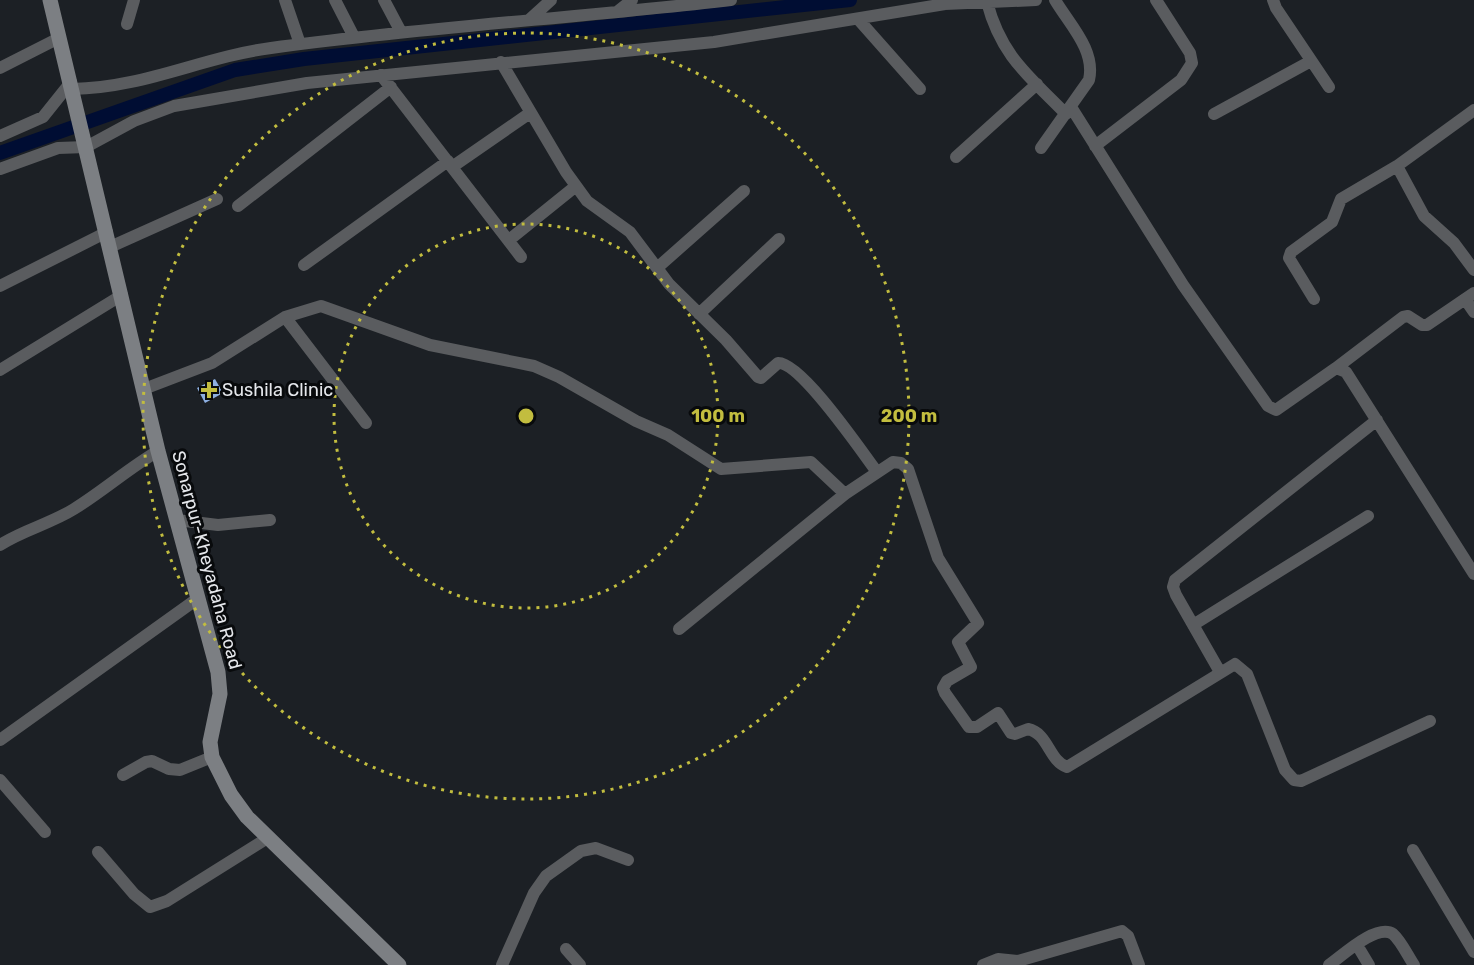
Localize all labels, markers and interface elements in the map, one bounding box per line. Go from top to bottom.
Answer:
place label: Sushila Clinic [222,379,333,401]
marker: Sushila Clinic [200,381,218,399]
text: 100 m [691,405,745,427]
text: 200 m [881,405,937,427]
centre of rings [516,406,536,426]
street label: Sonarpur-Kheyadaha Road [167,448,247,672]

